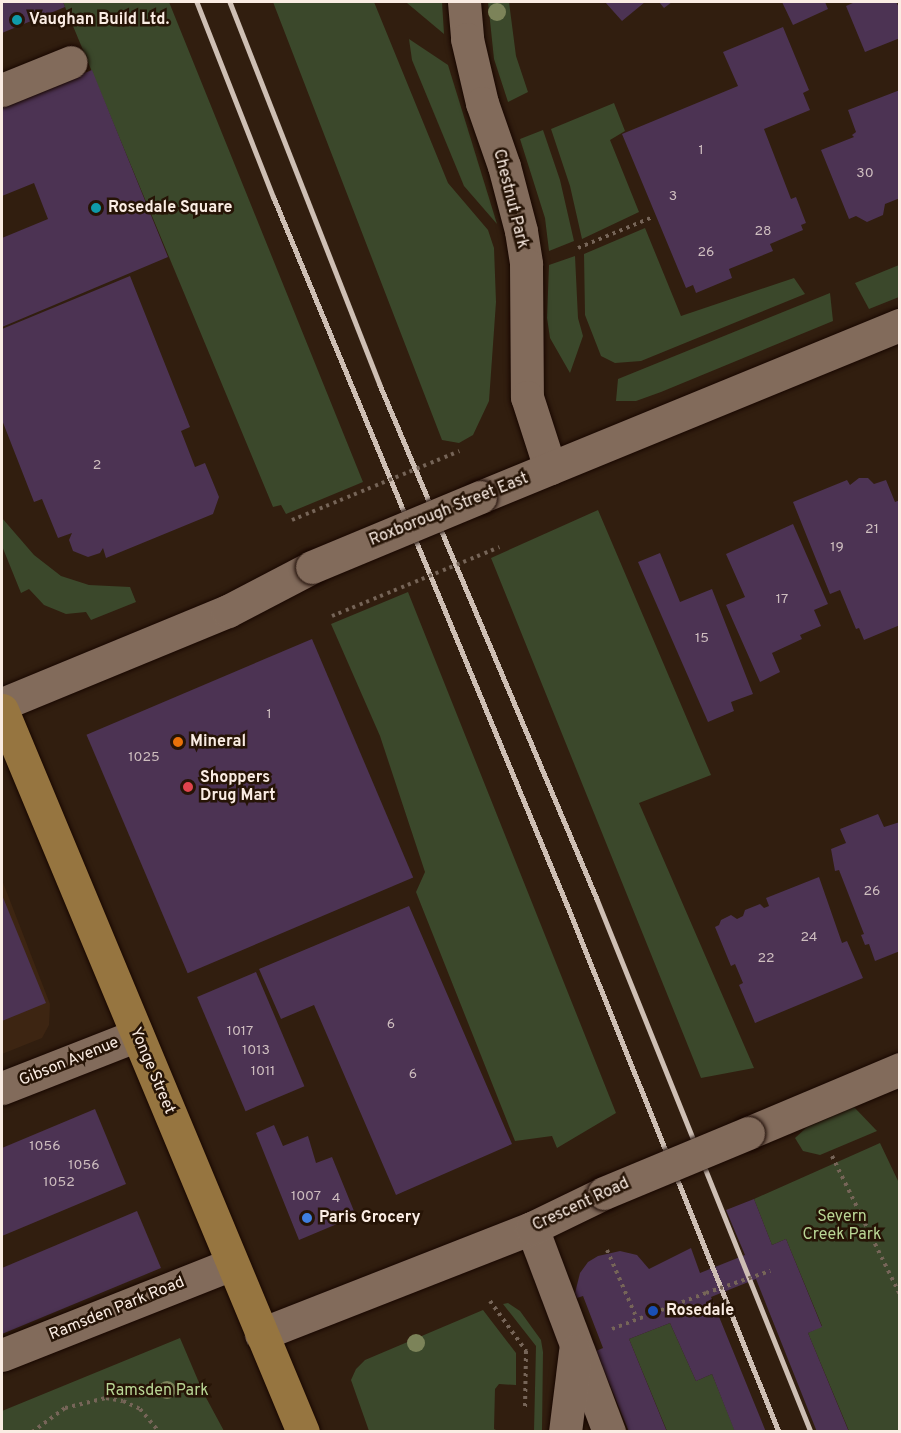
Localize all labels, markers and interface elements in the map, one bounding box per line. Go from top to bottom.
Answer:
place label: Vaughan Build Ltd. [29,10,169,30]
marker: Vaughan Build Ltd. [10,13,24,27]
house number: 1 [698,143,704,159]
street label: Chestnut Park [488,147,532,251]
house number: 30 [856,166,874,182]
house number: 3 [669,189,677,205]
place label: Rosedale Square [108,198,233,218]
marker: Rosedale Square [89,201,103,215]
house number: 28 [754,224,772,240]
house number: 26 [698,245,714,261]
house number: 2 [93,458,101,474]
street label: Roxborough Street East [367,469,531,551]
house number: 21 [865,522,879,538]
house number: 19 [830,540,844,556]
house number: 17 [776,592,788,608]
house number: 15 [695,631,709,647]
house number: 1 [266,707,272,723]
place label: Mineral [190,732,246,752]
marker: Mineral [171,735,185,749]
house number: 1025 [128,750,160,766]
place label: Shoppers Drug Mart [200,768,276,806]
marker: Shoppers Drug Mart [181,780,195,794]
house number: 26 [864,884,880,900]
house number: 24 [800,930,818,946]
house number: 22 [757,951,775,967]
house number: 6 [387,1017,395,1033]
house number: 1017 [227,1024,253,1040]
street label: Yonge Street [125,1025,179,1117]
street label: Gibson Avenue [16,1033,122,1091]
house number: 1013 [242,1043,270,1059]
house number: 1011 [251,1064,275,1080]
house number: 6 [409,1067,417,1083]
house number: 1056 [29,1139,61,1155]
house number: 1056 [68,1158,100,1174]
street label: Crescent Road [530,1174,632,1236]
house number: 1052 [43,1175,75,1191]
house number: 1007 [291,1189,321,1205]
house number: 4 [332,1191,340,1207]
park label: Severn Creek Park [803,1207,881,1245]
place label: Paris Grocery [319,1208,421,1228]
marker: Paris Grocery [300,1211,314,1225]
street label: Ramsden Park Road [46,1273,188,1345]
place label: Rosedale [666,1301,734,1321]
marker: Rosedale [644,1302,662,1320]
park label: Ramsden Park [105,1381,209,1401]

